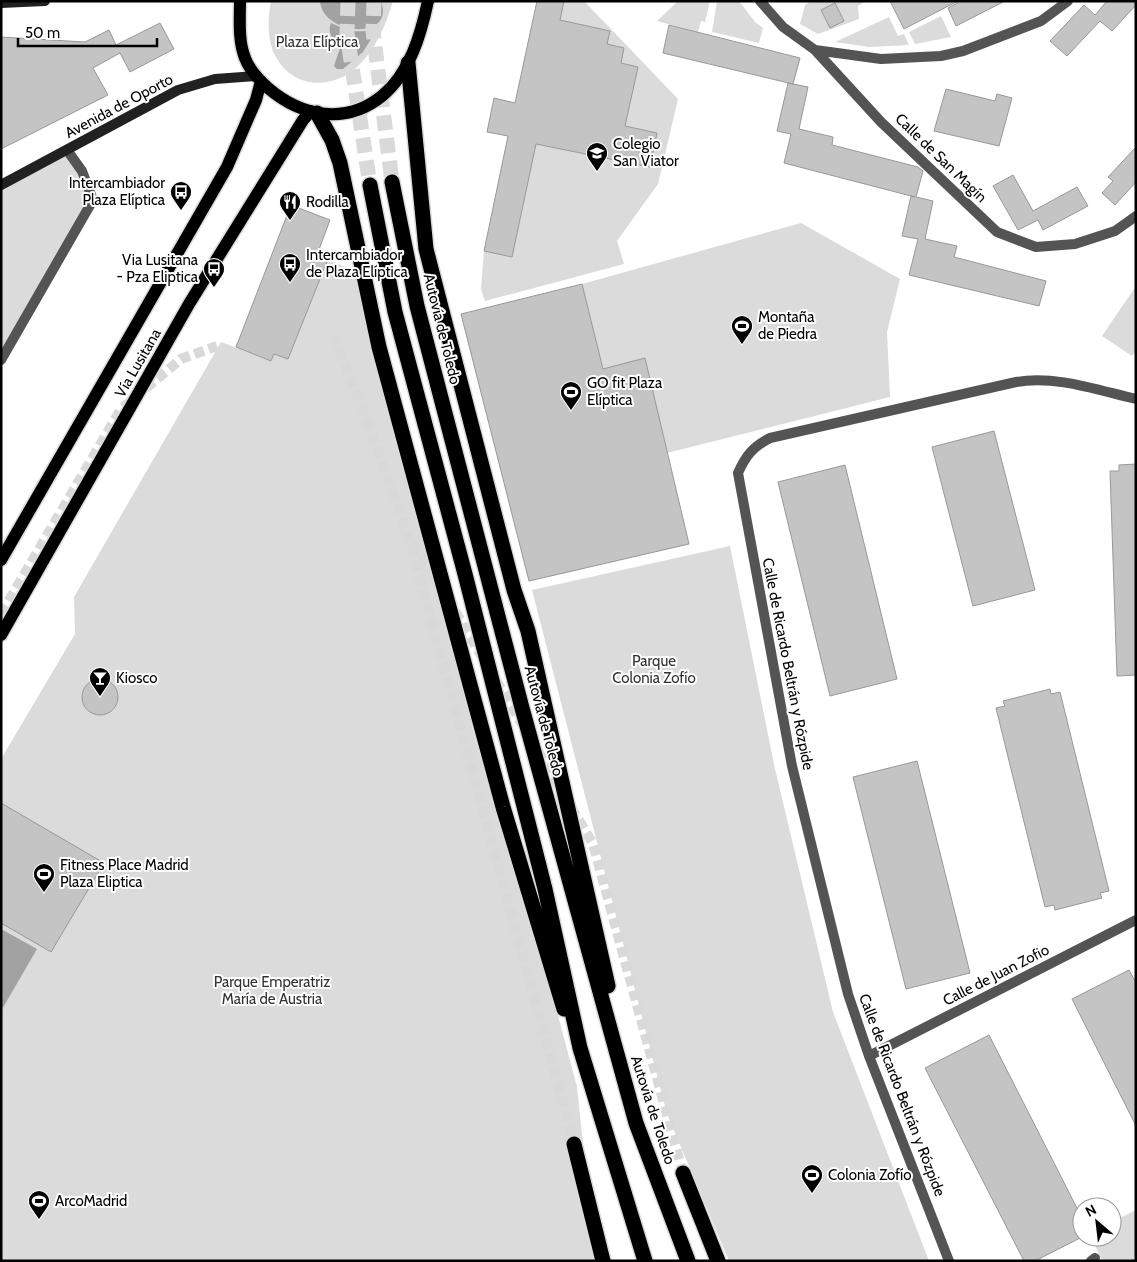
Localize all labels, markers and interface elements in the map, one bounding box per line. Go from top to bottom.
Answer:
scale bar [18,15,156,47]
text: 50 m [25,24,60,42]
park label: Plaza Elíptica [276,33,359,51]
street label: Avenida de Oporto [62,70,176,142]
street label: Calle de San Magín [892,110,990,206]
place label: Colegio San Viator [613,135,679,170]
school or university icon: Colegio San Viator [585,141,609,172]
place label: Intercambiador Plaza Elíptica [69,174,166,209]
bus stop icon: Intercambiador Plaza Elíptica [169,180,193,211]
restaurant icon: Rodilla [278,190,302,221]
place label: Rodilla [306,193,350,211]
place label: Intercambiador de Plaza Elíptica [306,246,409,281]
place label: Via Lusitana - Pza Eliptica [117,251,199,286]
bus stop icon: Intercambiador de Plaza Elíptica [278,252,302,283]
bus stop icon: Via Lusitana - Pza Eliptica [202,257,226,288]
street label: Autovía de Toledo [420,272,464,386]
place label: Montaña de Piedra [758,308,818,343]
sports icon: Montaña de Piedra [730,314,754,345]
street label: Vía Lusitana [111,325,165,400]
place label: GO fit Plaza Elíptica [587,374,663,409]
sports icon: GO fit Plaza Elíptica [559,380,583,411]
street label: Calle de Ricardo Beltrán y Rózpide [759,556,817,772]
park label: Parque Colonia Zofío [612,652,696,687]
street label: Autovía de Toledo [521,664,567,778]
bar icon: Kiosco [88,666,112,697]
place label: Kiosco [116,669,157,687]
place label: Fitness Place Madrid Plaza Eliptica [60,856,189,891]
sports icon: Fitness Place Madrid Plaza Eliptica [32,862,56,893]
street label: Calle de Juan Zofio [940,940,1052,1010]
park label: Parque Emperatriz María de Austria [214,973,330,1008]
street label: Calle de Ricardo Beltrán y Rózpide [855,991,949,1199]
street label: Autovía de Toledo [627,1053,679,1167]
sports icon: Colonia Zofío [800,1163,824,1194]
place label: Colonia Zofío [828,1166,912,1184]
sports icon: ArcoMadrid [27,1189,51,1220]
place label: ArcoMadrid [55,1192,127,1210]
north arrow [1072,1197,1122,1247]
text: N [1082,1200,1099,1221]

